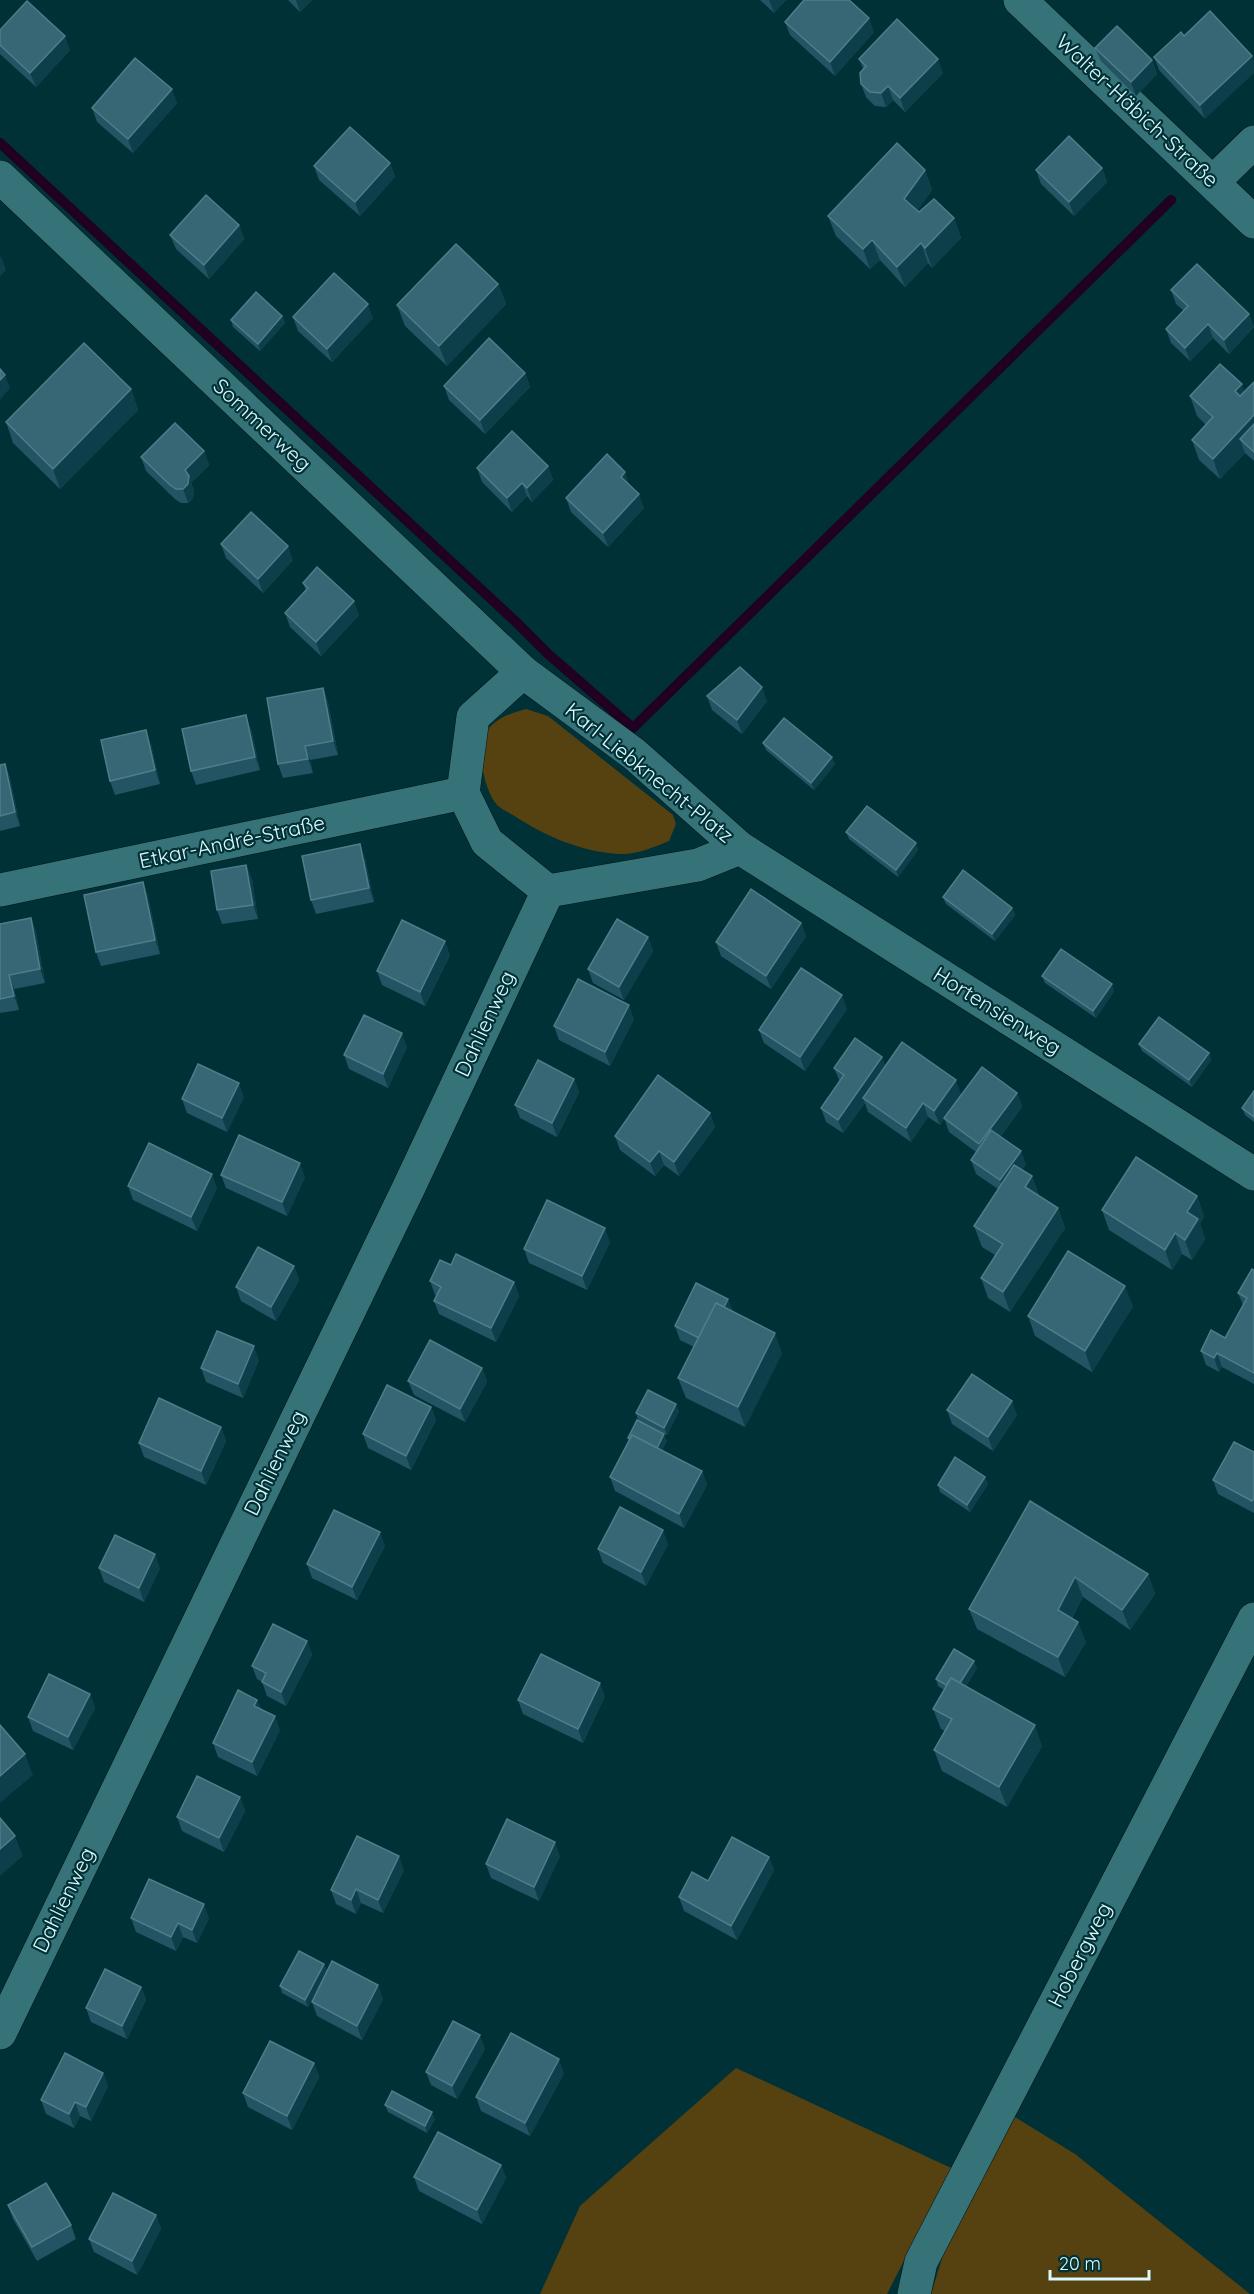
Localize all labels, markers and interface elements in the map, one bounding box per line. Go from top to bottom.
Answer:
street label: Walter-Häbich-Straße [1051,28,1224,192]
street label: Sommerweg [208,372,317,476]
street label: Karl-Liebknecht-Platz [560,696,739,848]
street label: Etkar-André-Straße [136,809,327,873]
street label: Hortensienweg [929,960,1066,1060]
street label: Dahlienweg [448,967,520,1081]
street label: Dahlienweg [237,1406,311,1519]
street label: Dahlienweg [26,1843,100,1956]
street label: Hobergweg [1042,1898,1117,2011]
scale bar [1050,2243,1149,2281]
text: 20 m [1059,2252,1101,2275]

